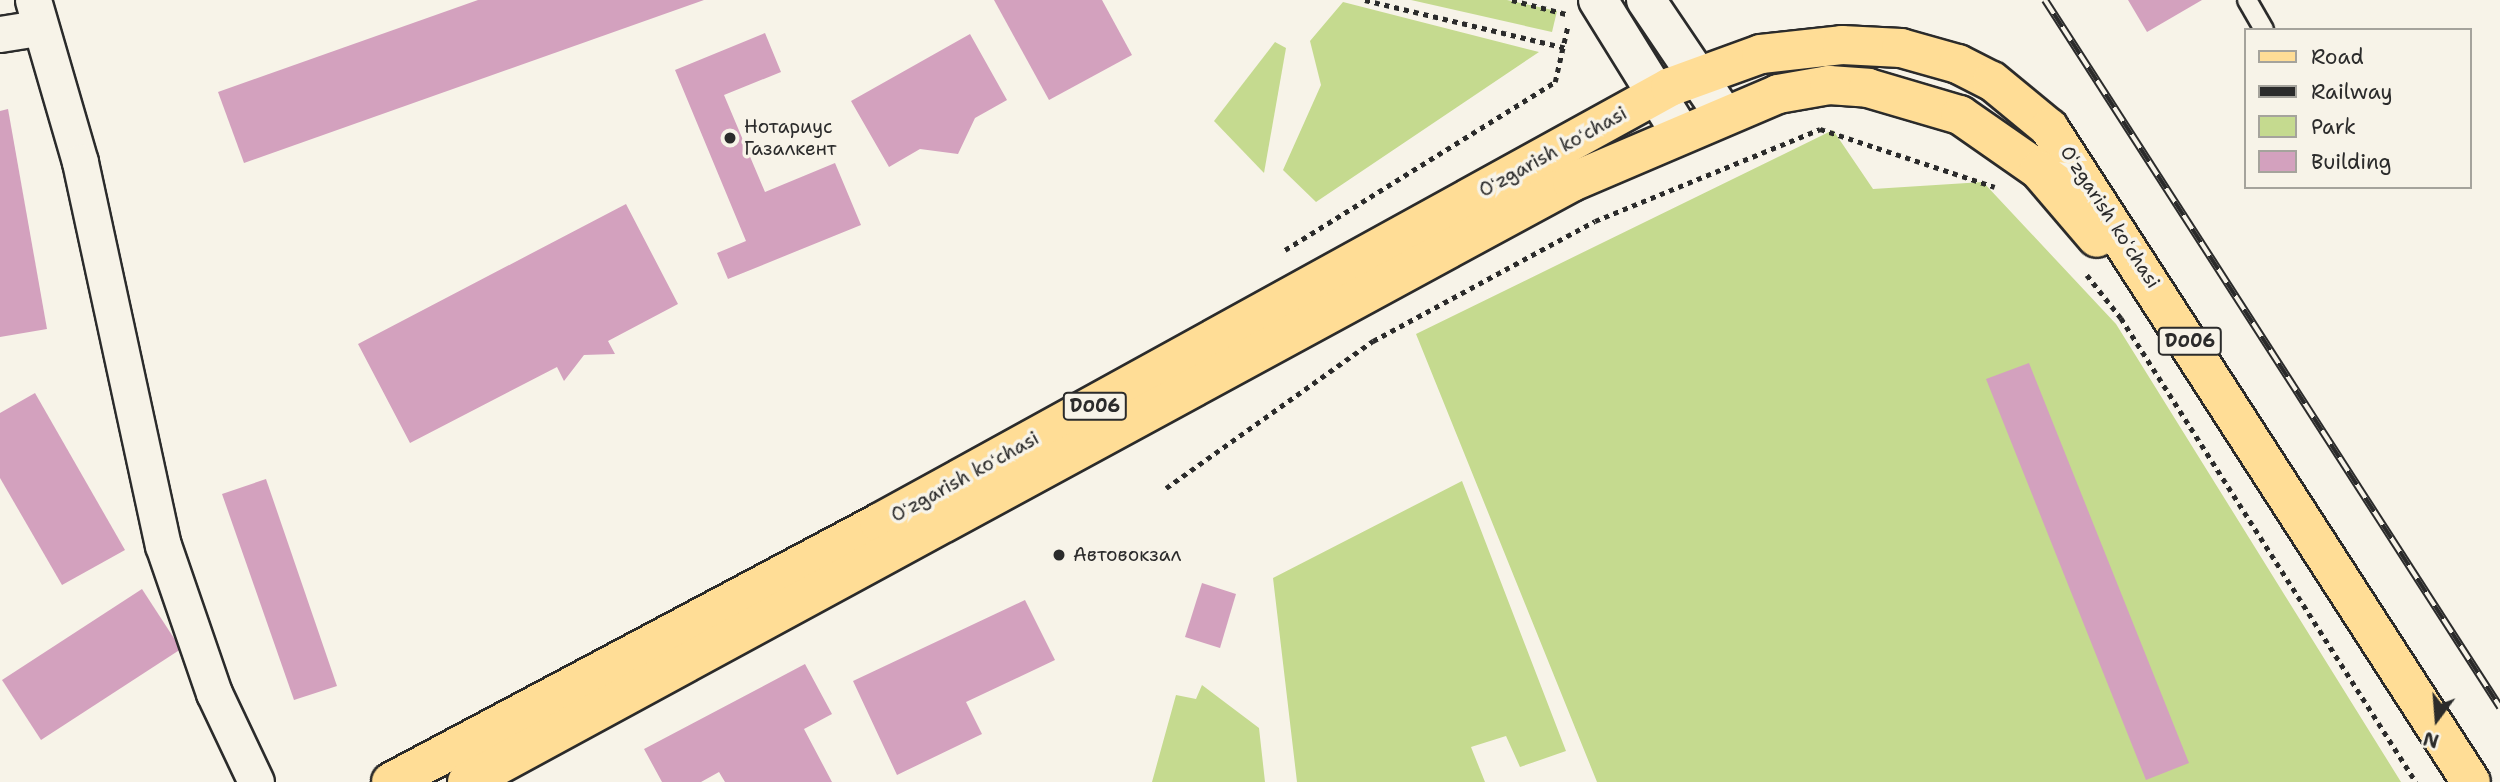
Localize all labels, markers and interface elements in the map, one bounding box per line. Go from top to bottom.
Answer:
legend [2244,28,2472,189]
text: Road [2311,43,2364,71]
text: Railway [2311,78,2393,106]
street label: Oʻzgarish koʻchasi [1475,102,1631,202]
text: Park [2311,113,2356,141]
place label: Нотариус Газалкент [744,116,836,160]
marker: Нотариус Газалкент [722,130,738,146]
street label: Oʻzgarish koʻchasi [2055,141,2165,293]
text: Building [2311,148,2391,176]
road number: D006 [2157,326,2223,356]
road number: D006 [1062,392,1128,420]
street label: Oʻzgarish koʻchasi [887,427,1043,527]
place label: Автовокзал [1073,544,1181,566]
marker: Автовокзал [1051,547,1067,563]
north arrow [2402,684,2472,754]
text: N [2420,726,2442,754]

